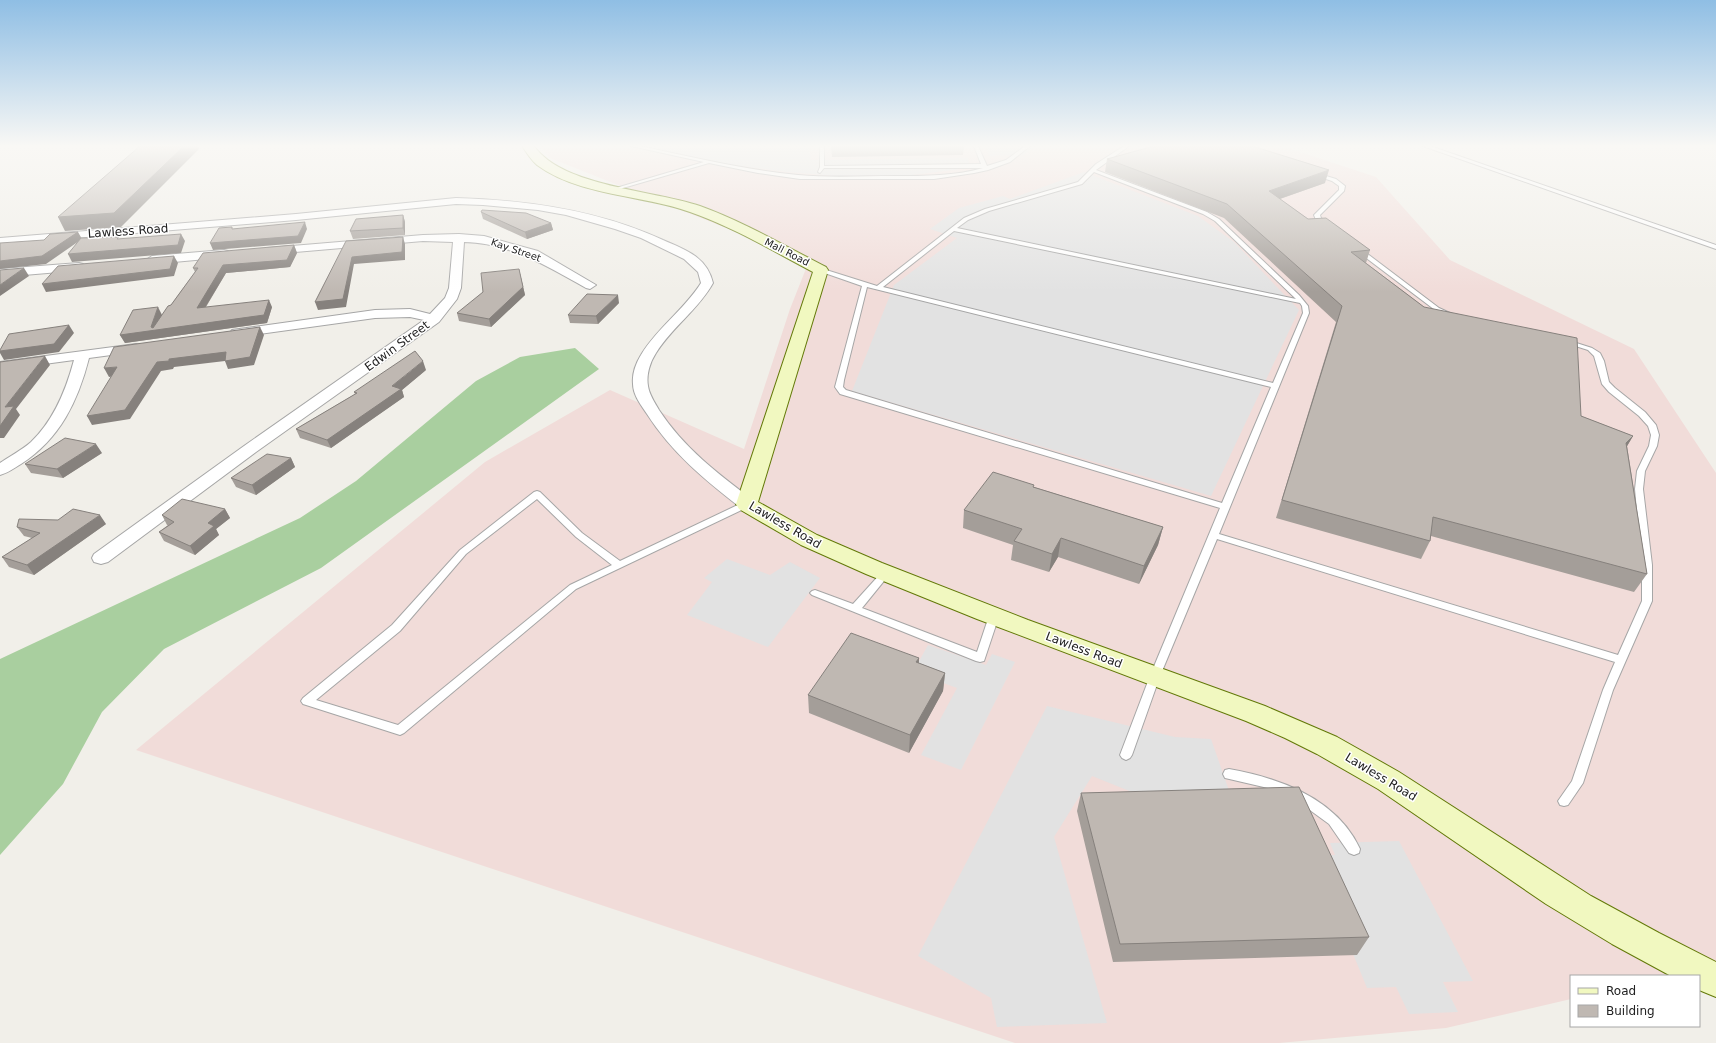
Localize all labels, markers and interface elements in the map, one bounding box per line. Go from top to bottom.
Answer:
street label: Lawless Road [87,221,169,241]
street label: Kay Street [490,236,542,264]
street label: Mall Road [763,236,811,268]
street label: Edwin Street [362,318,432,374]
street label: Lawless Road [746,499,824,551]
street label: Lawless Road [1044,629,1124,671]
street label: Lawless Road [1343,750,1419,804]
legend [1570,975,1700,1027]
text: Road [1606,984,1636,998]
text: Building [1606,1004,1655,1018]

